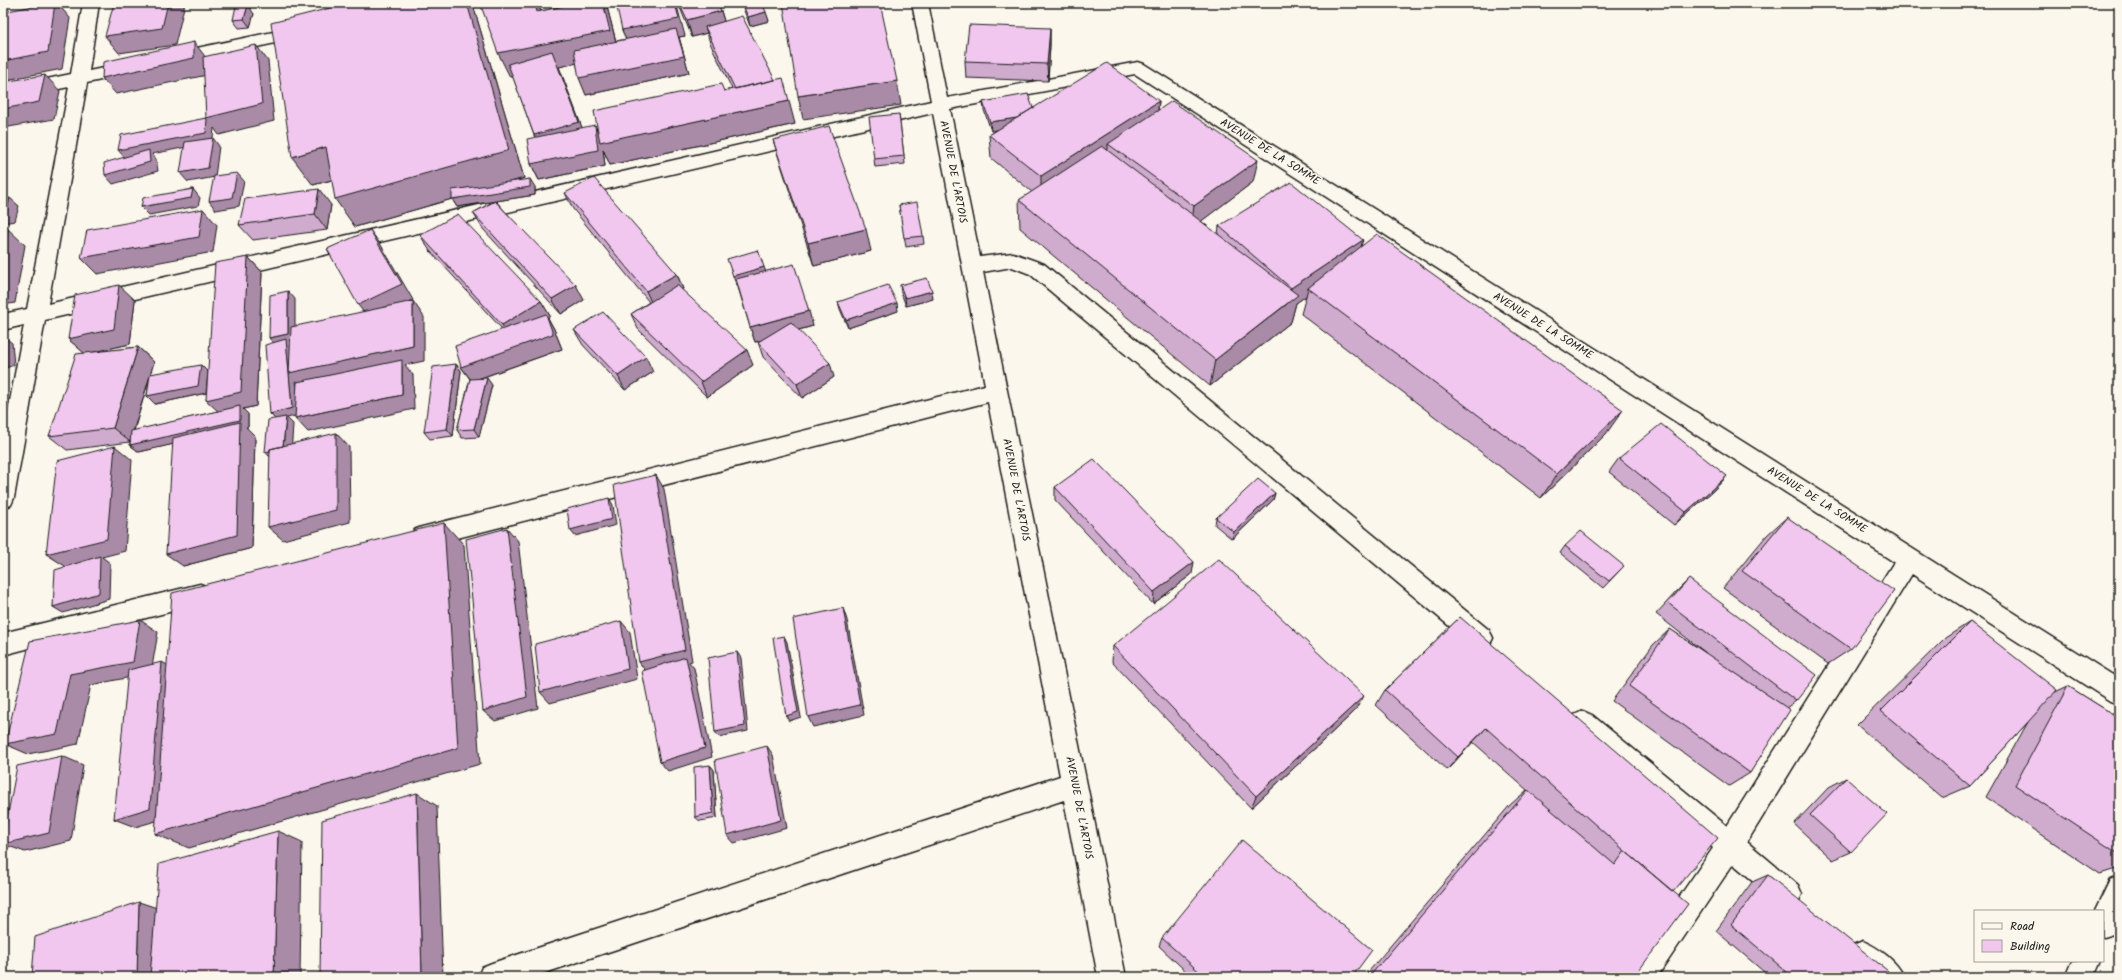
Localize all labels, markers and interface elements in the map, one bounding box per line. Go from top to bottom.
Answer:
street label: AVENUE DE LA SOMME [1216,114,1324,190]
street label: AVENUE DE L'ARTOIS [934,119,972,225]
street label: AVENUE DE LA SOMME [1489,288,1597,364]
street label: AVENUE DE L'ARTOIS [997,437,1035,543]
street label: AVENUE DE LA SOMME [1763,462,1871,538]
street label: AVENUE DE L'ARTOIS [1060,755,1098,861]
legend [1974,910,2104,962]
text: Road [2010,917,2035,936]
text: Building [2010,937,2050,956]

